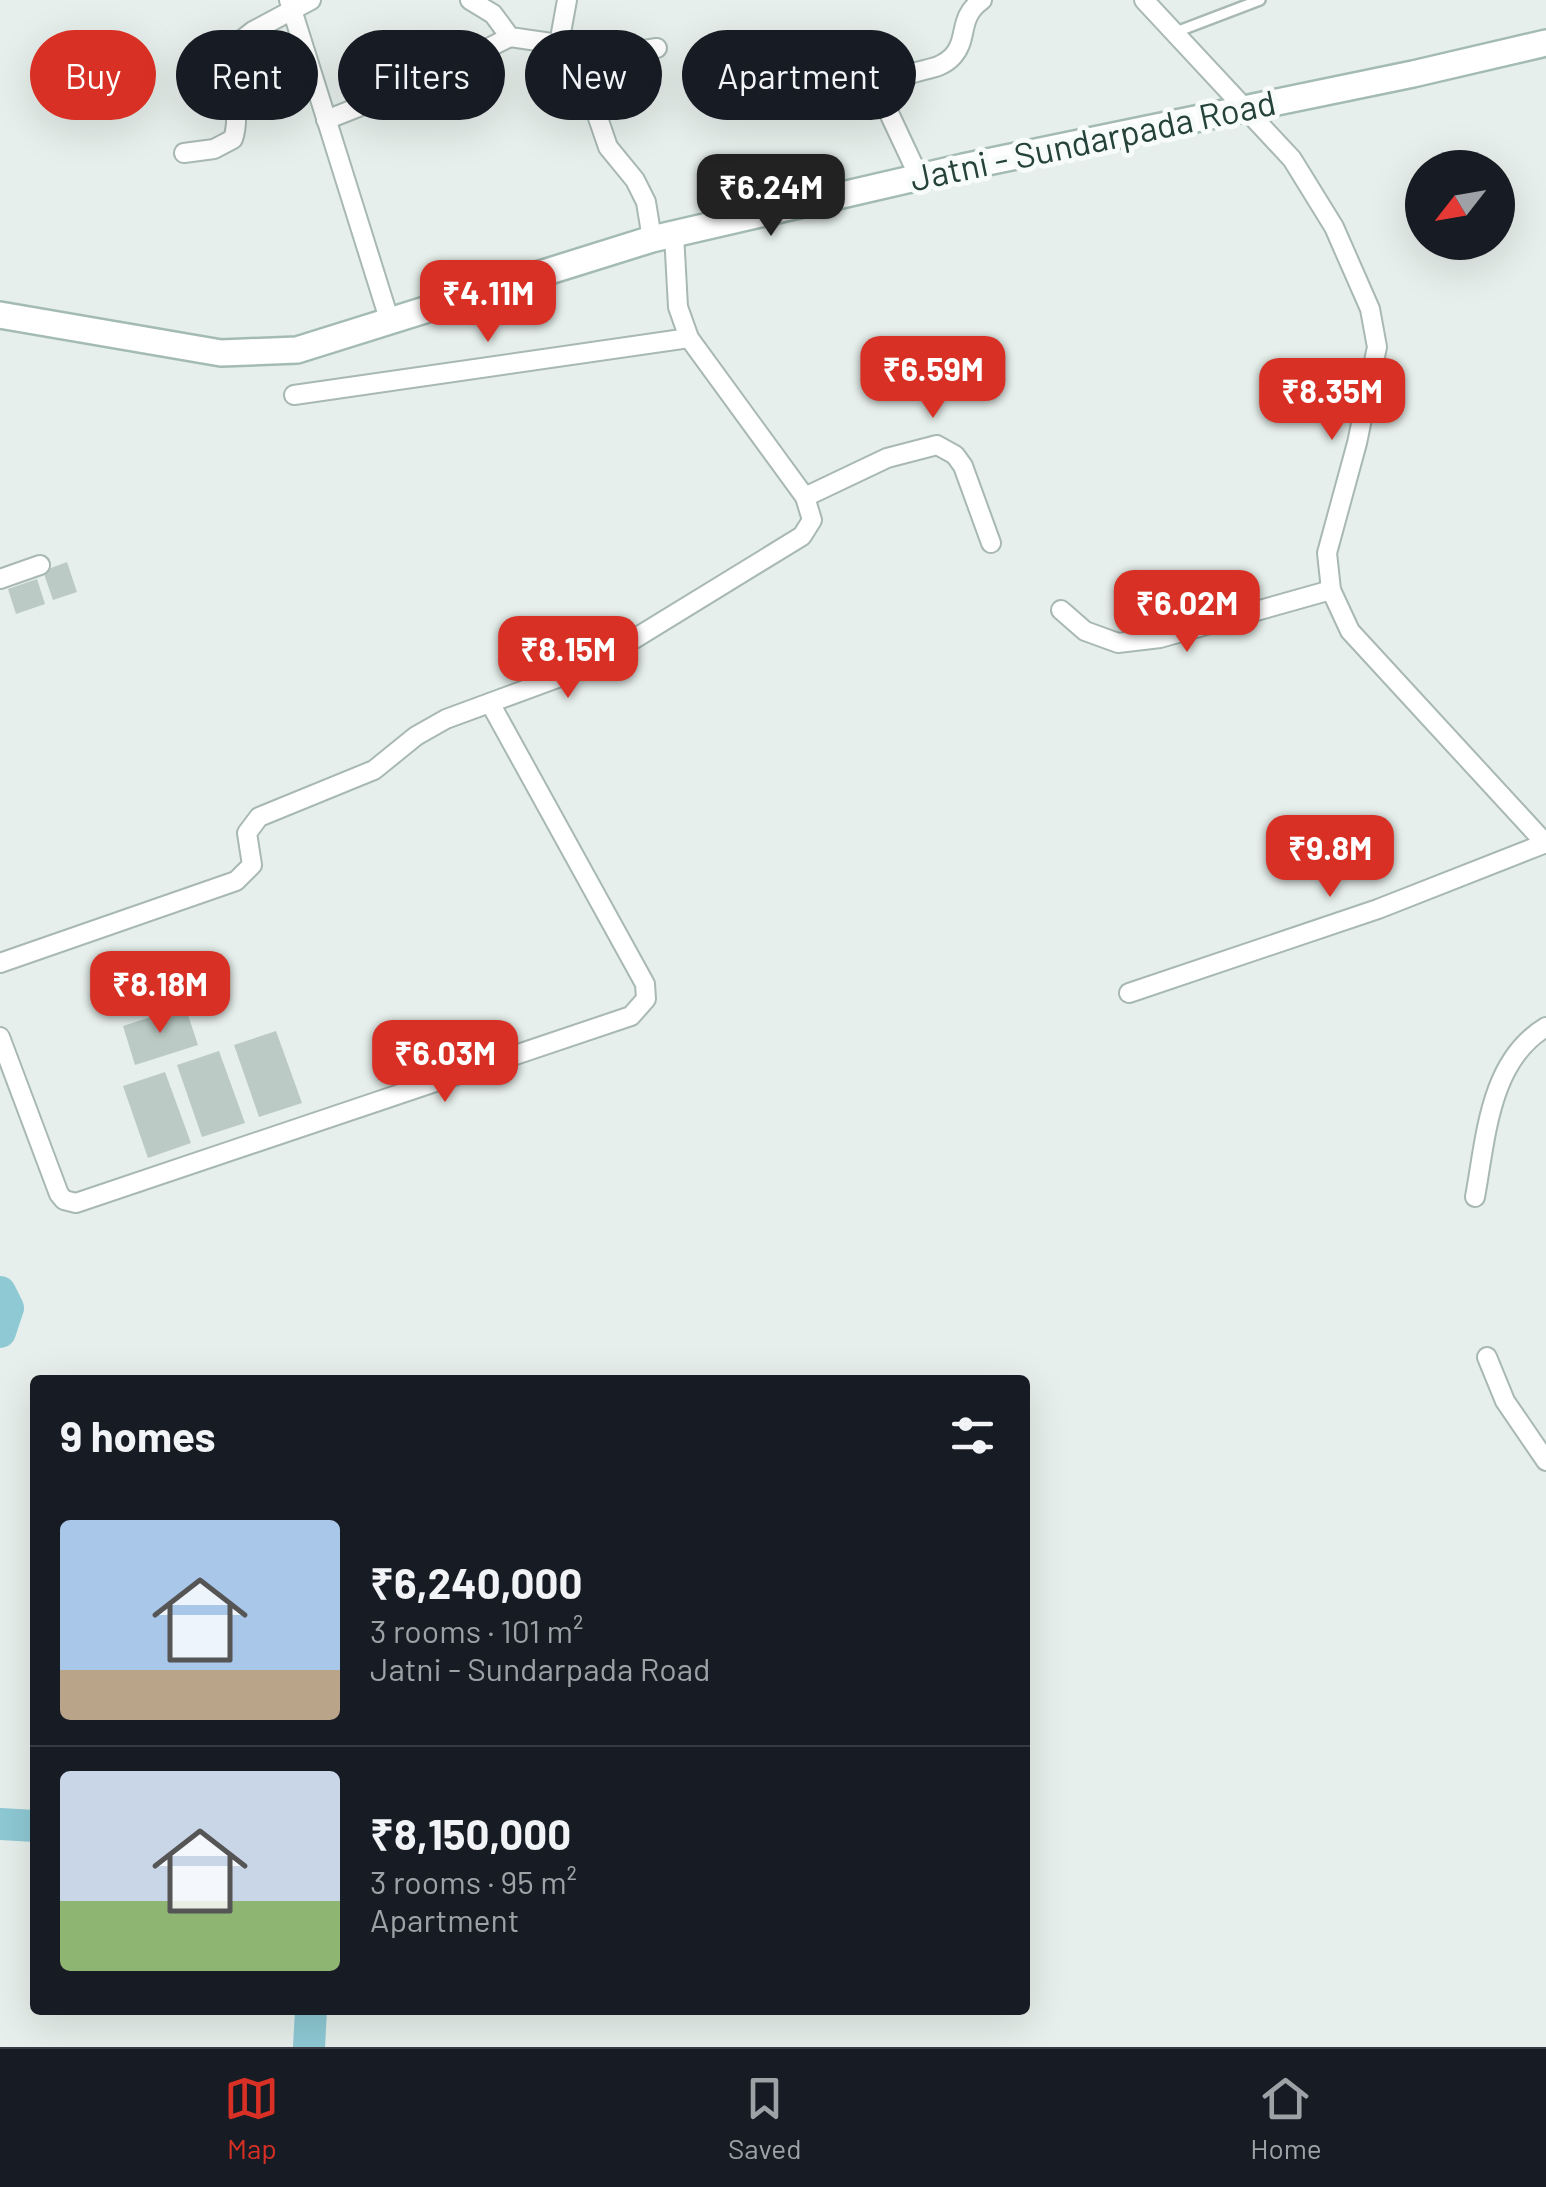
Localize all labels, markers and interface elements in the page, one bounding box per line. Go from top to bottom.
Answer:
chip: Buy [30,30,156,120]
chip: Rent [176,30,318,120]
chip: Filters [338,30,505,120]
chip: New [525,30,662,120]
chip: Apartment [682,30,916,120]
street label: Jatni - Sundarpada Road [906,80,1279,198]
north arrow [1405,150,1515,260]
map controls [1405,150,1515,260]
pin: ₹6.24M [690,154,852,239]
text: ₹6.24M [719,167,823,205]
pin: ₹4.11M [407,260,569,345]
text: ₹4.11M [442,273,534,311]
pin: ₹6.59M [852,336,1014,421]
text: ₹6.59M [882,349,984,387]
pin: ₹8.35M [1251,358,1413,443]
text: ₹8.35M [1281,371,1383,409]
pin: ₹6.02M [1106,570,1268,655]
text: ₹6.02M [1136,583,1238,621]
pin: ₹8.15M [487,616,649,701]
text: ₹8.15M [520,629,616,667]
pin: ₹9.8M [1260,815,1400,900]
text: ₹9.8M [1288,828,1372,866]
pin: ₹8.18M [79,951,241,1036]
text: ₹8.18M [112,964,208,1002]
pin: ₹6.03M [364,1020,526,1105]
text: ₹6.03M [394,1033,496,1071]
icon: filters [945,1408,1000,1463]
text: 9 homes [60,1410,216,1460]
text: ₹6,240,000 [370,1557,582,1607]
icon: home [140,1560,260,1680]
text: 3 rooms · 101 m² [370,1611,584,1649]
text: Jatni - Sundarpada Road [370,1649,710,1687]
text: ₹8,150,000 [370,1808,571,1858]
icon: home [140,1811,260,1931]
text: 3 rooms · 95 m² [370,1862,577,1900]
text: Apartment [370,1900,519,1938]
tab: Map [224,2071,279,2165]
tab: Saved [728,2071,801,2165]
tab: Home [1250,2071,1322,2165]

